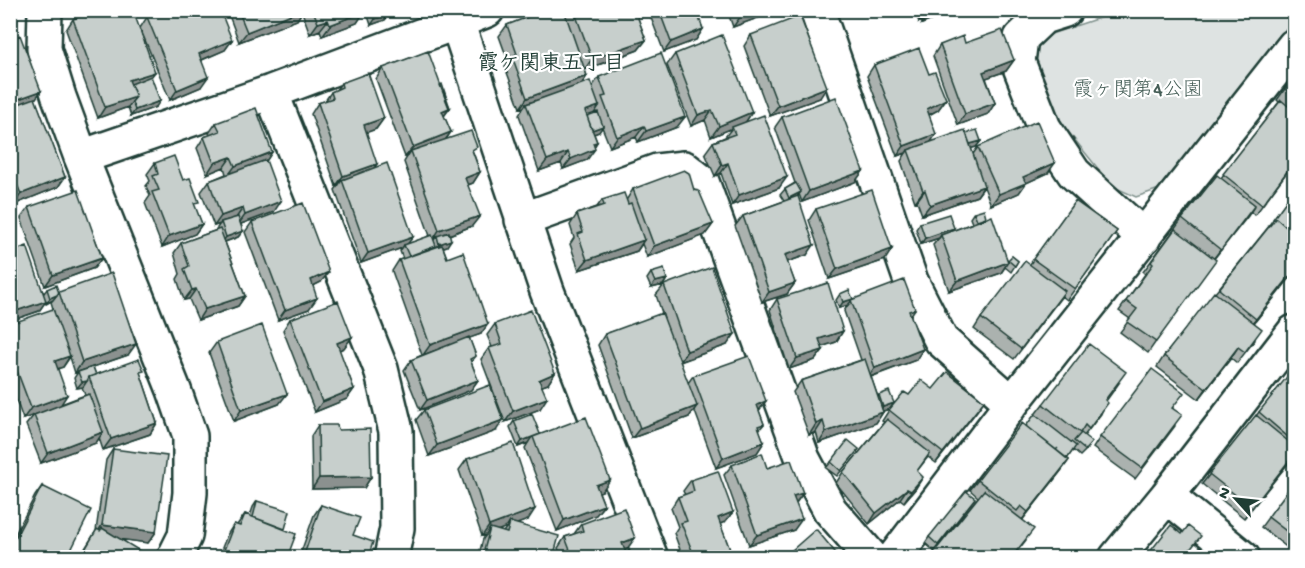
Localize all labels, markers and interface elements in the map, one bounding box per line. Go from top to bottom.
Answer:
district label: 霞ケ関東五丁目 [478,51,625,78]
park label: 霞ヶ関第4公園 [1073,78,1203,103]
north arrow [1206,469,1266,529]
text: N [1215,484,1237,503]

